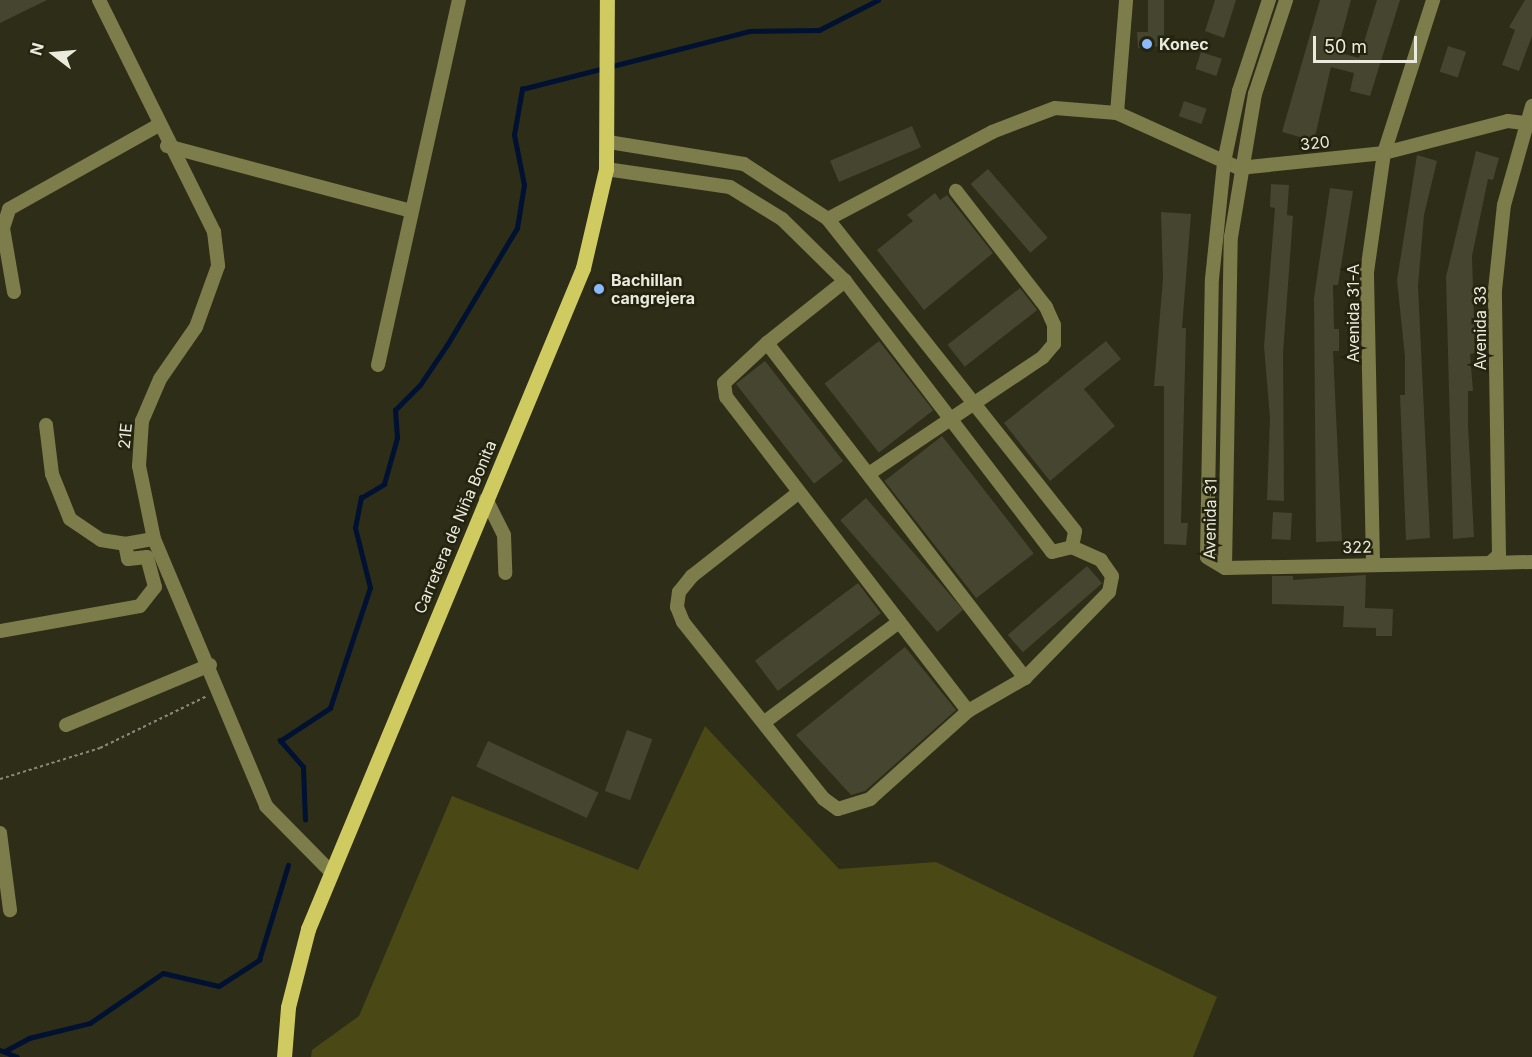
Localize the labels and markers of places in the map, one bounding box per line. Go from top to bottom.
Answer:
place label: Konec [1159,34,1209,54]
marker: Konec [1140,37,1154,51]
place label: Bachillan cangrejera [611,270,695,308]
marker: Bachillan cangrejera [592,282,606,296]

